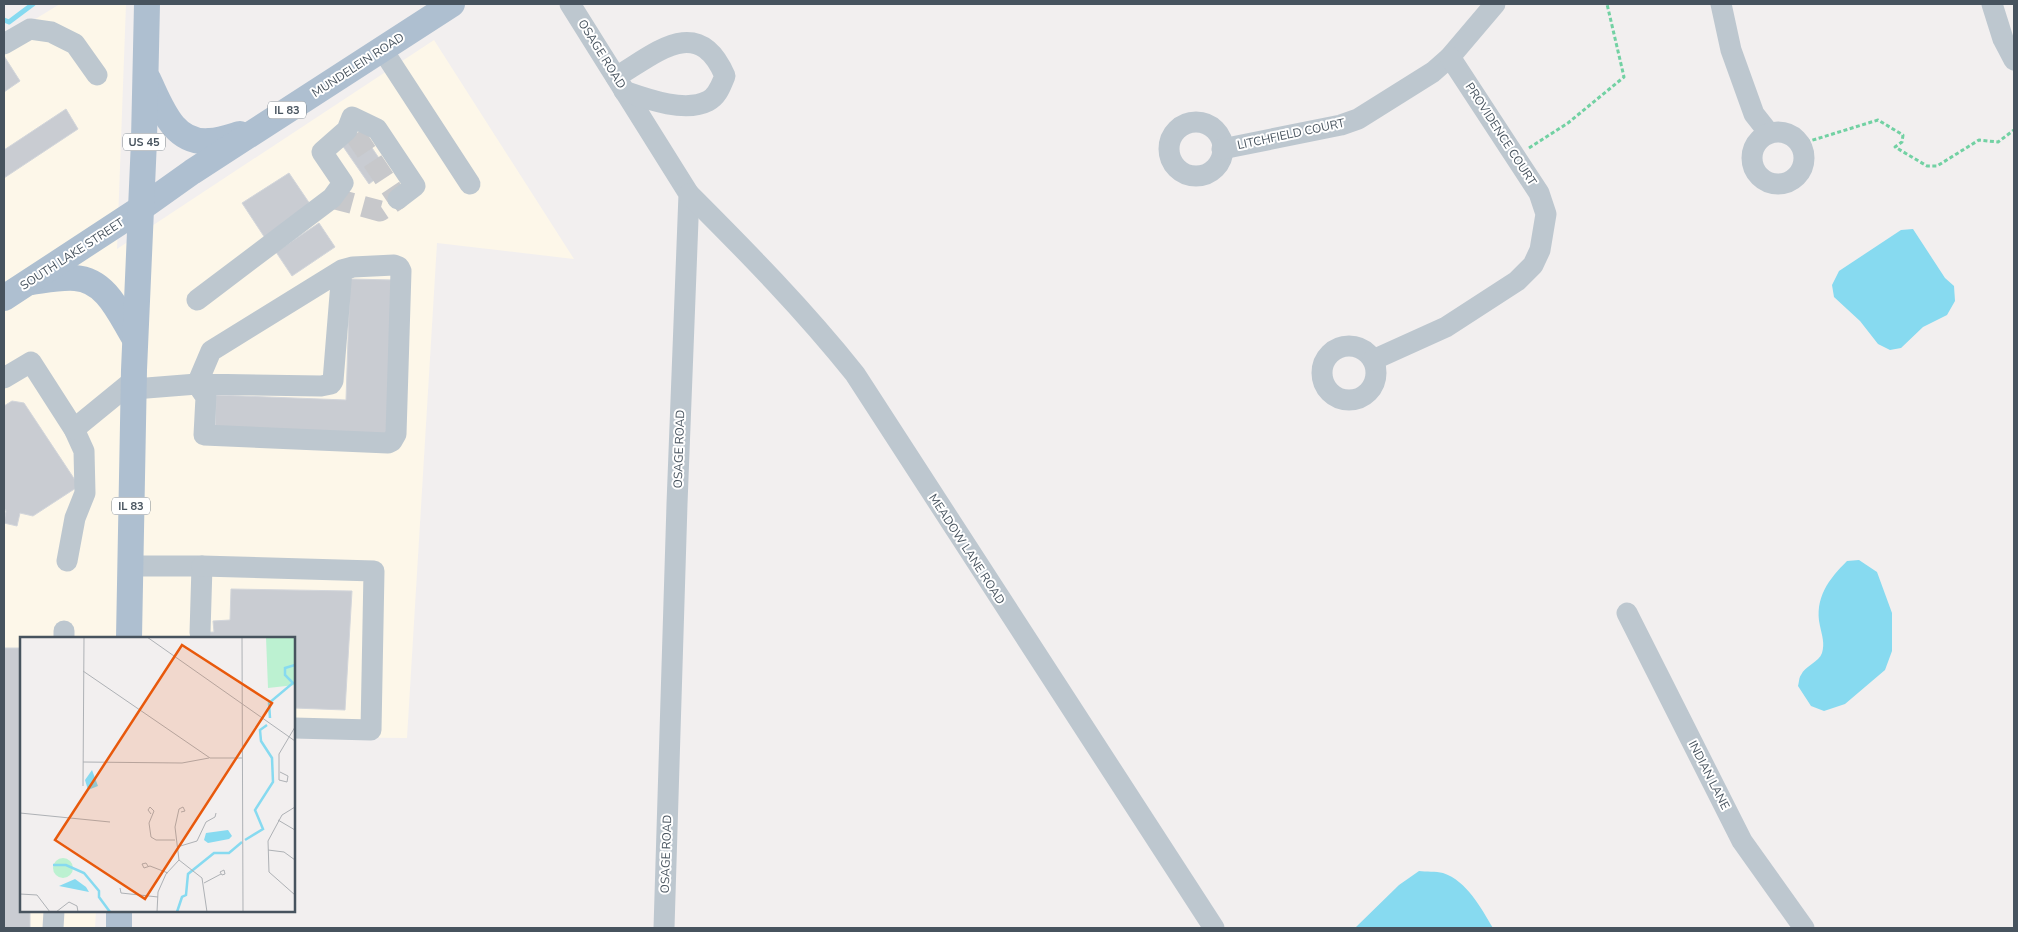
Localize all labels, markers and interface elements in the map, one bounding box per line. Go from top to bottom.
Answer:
street label: OSAGE ROAD [574,16,630,92]
street label: MUNDELEIN ROAD [309,29,407,101]
street label: PROVIDENCE COURT [1462,79,1541,189]
road number: IL 83 [268,102,306,118]
street label: LITCHFIELD COURT [1236,115,1347,153]
road number: US 45 [123,134,165,150]
street label: SOUTH LAKE STREET [17,214,128,294]
street label: OSAGE ROAD [670,409,688,489]
street label: MEADOW LANE ROAD [925,491,1009,607]
road number: IL 83 [112,498,150,514]
inset map [20,637,295,912]
street label: INDIAN LANE [1685,738,1733,812]
street label: OSAGE ROAD [657,814,675,894]

